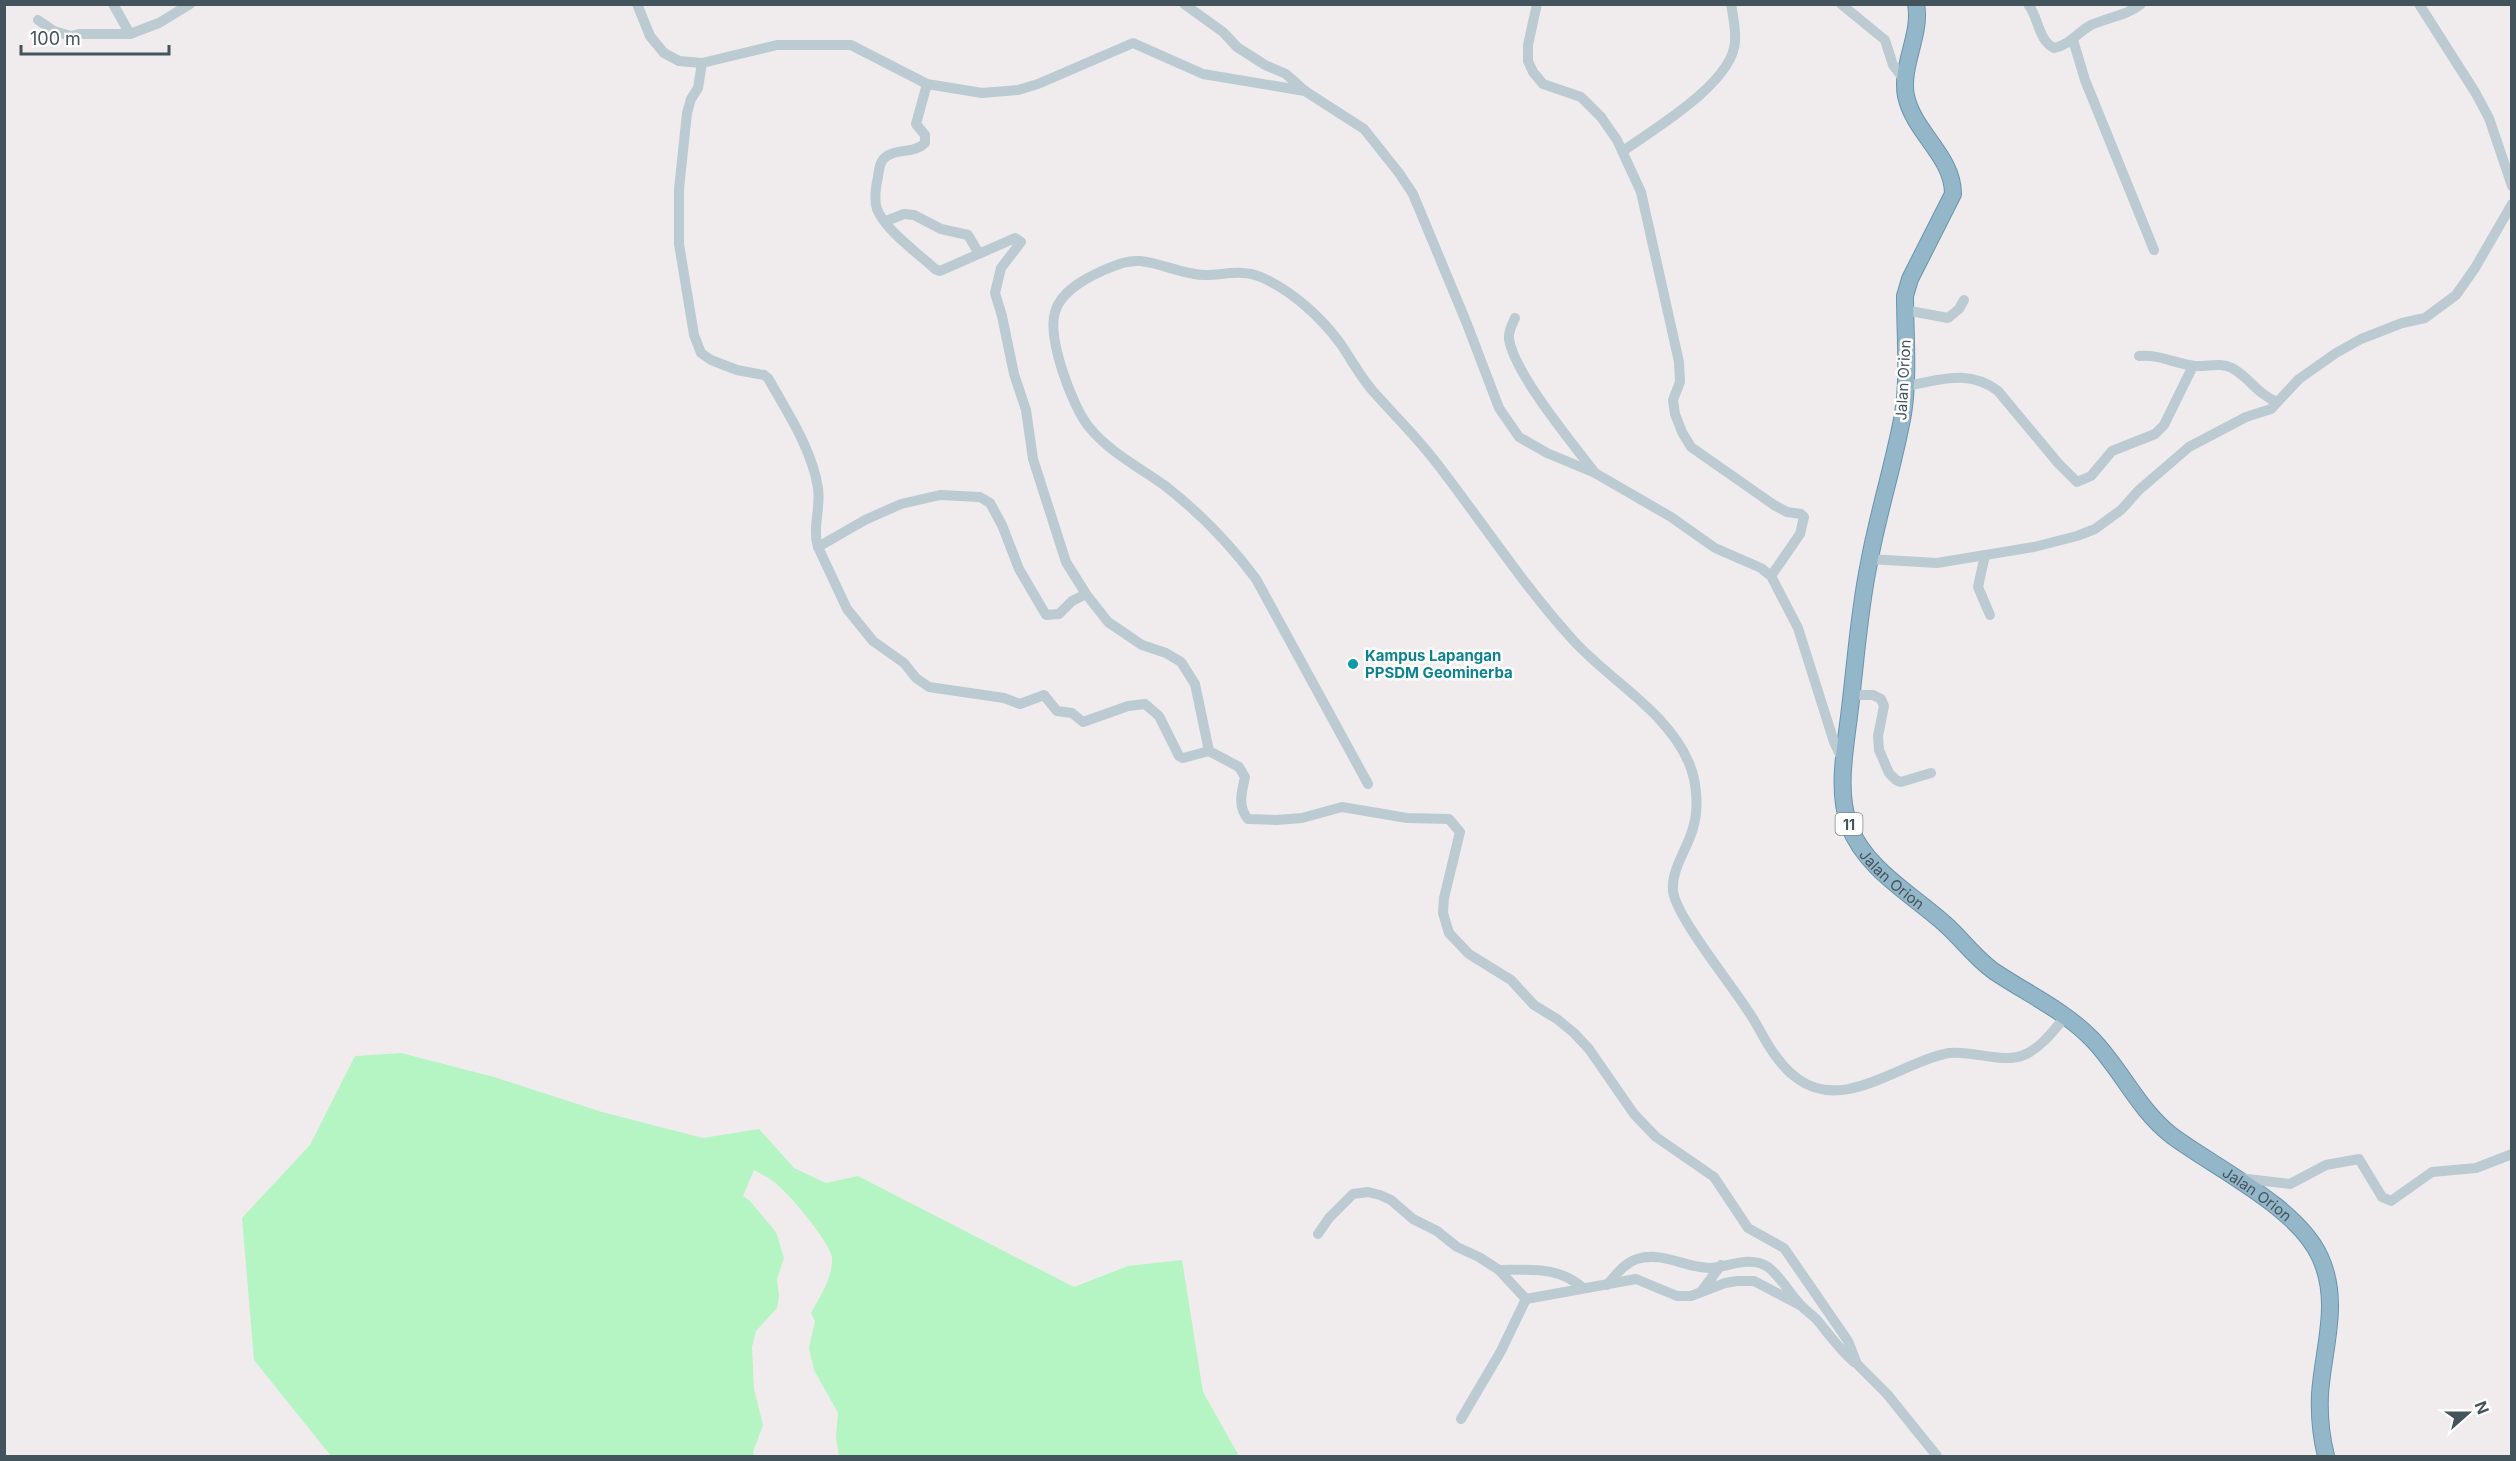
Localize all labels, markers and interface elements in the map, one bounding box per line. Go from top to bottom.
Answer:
scale bar [21,18,170,56]
text: 100 m [30,28,81,49]
street label: Jalan Orion [1891,339,1915,421]
place label: Kampus Lapangan PPSDM Geominerba [1365,646,1513,682]
marker: Kampus Lapangan PPSDM Geominerba [1346,657,1360,671]
road number: 11 [1836,813,1862,835]
street label: Jalan Orion [1856,845,1929,913]
street label: Jalan Orion [2219,1162,2296,1225]
north arrow [2438,1383,2498,1443]
text: N [2470,1398,2494,1417]

